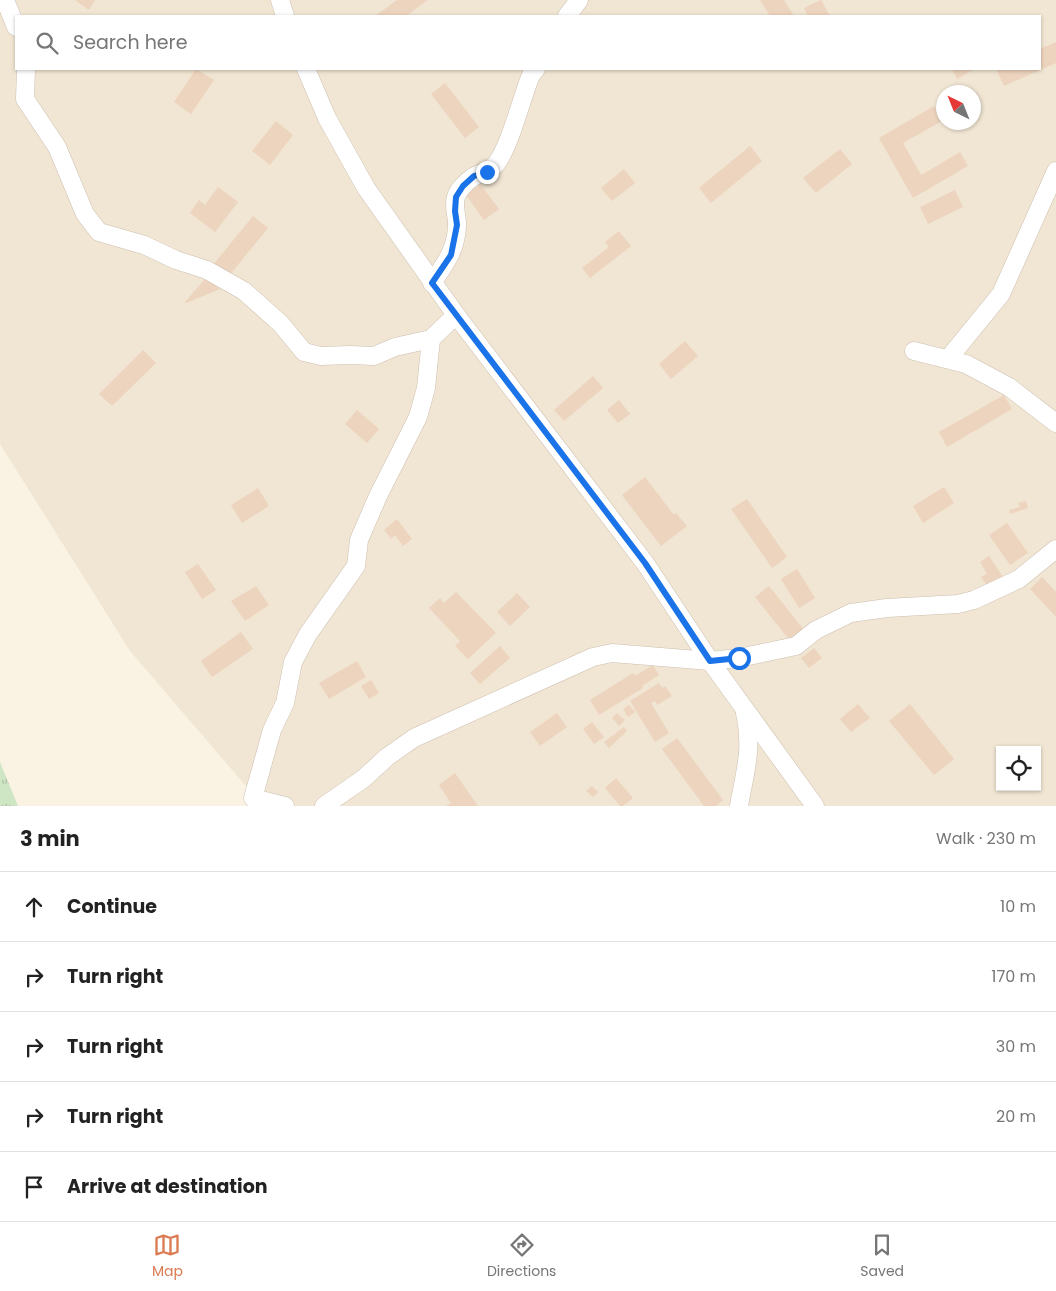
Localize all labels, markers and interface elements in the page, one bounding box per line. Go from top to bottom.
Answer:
search box [15,15,1041,70]
icon: search [33,29,61,57]
text: Search here [73,29,187,56]
north arrow [936,85,981,130]
route end [476,161,499,184]
route start [728,647,751,670]
map controls [996,746,1041,791]
button: locate [996,746,1041,791]
text: 3 min [20,824,80,853]
text: Walk · 230 m [936,827,1036,850]
icon: ahead [20,893,48,921]
text: Continue [67,893,157,920]
text: 10 m [1000,895,1036,918]
icon: right [20,963,48,991]
text: Turn right [67,963,163,990]
text: 170 m [991,965,1036,988]
icon: right [20,1033,48,1061]
text: Turn right [67,1033,163,1060]
text: 30 m [996,1035,1036,1058]
icon: right [20,1103,48,1131]
text: Turn right [67,1103,163,1130]
text: 20 m [996,1105,1036,1128]
icon: arrive [20,1173,48,1201]
text: Arrive at destination [67,1173,268,1200]
tab: Map [152,1231,183,1282]
tab: Directions [487,1231,556,1282]
tab: Saved [860,1231,904,1282]

